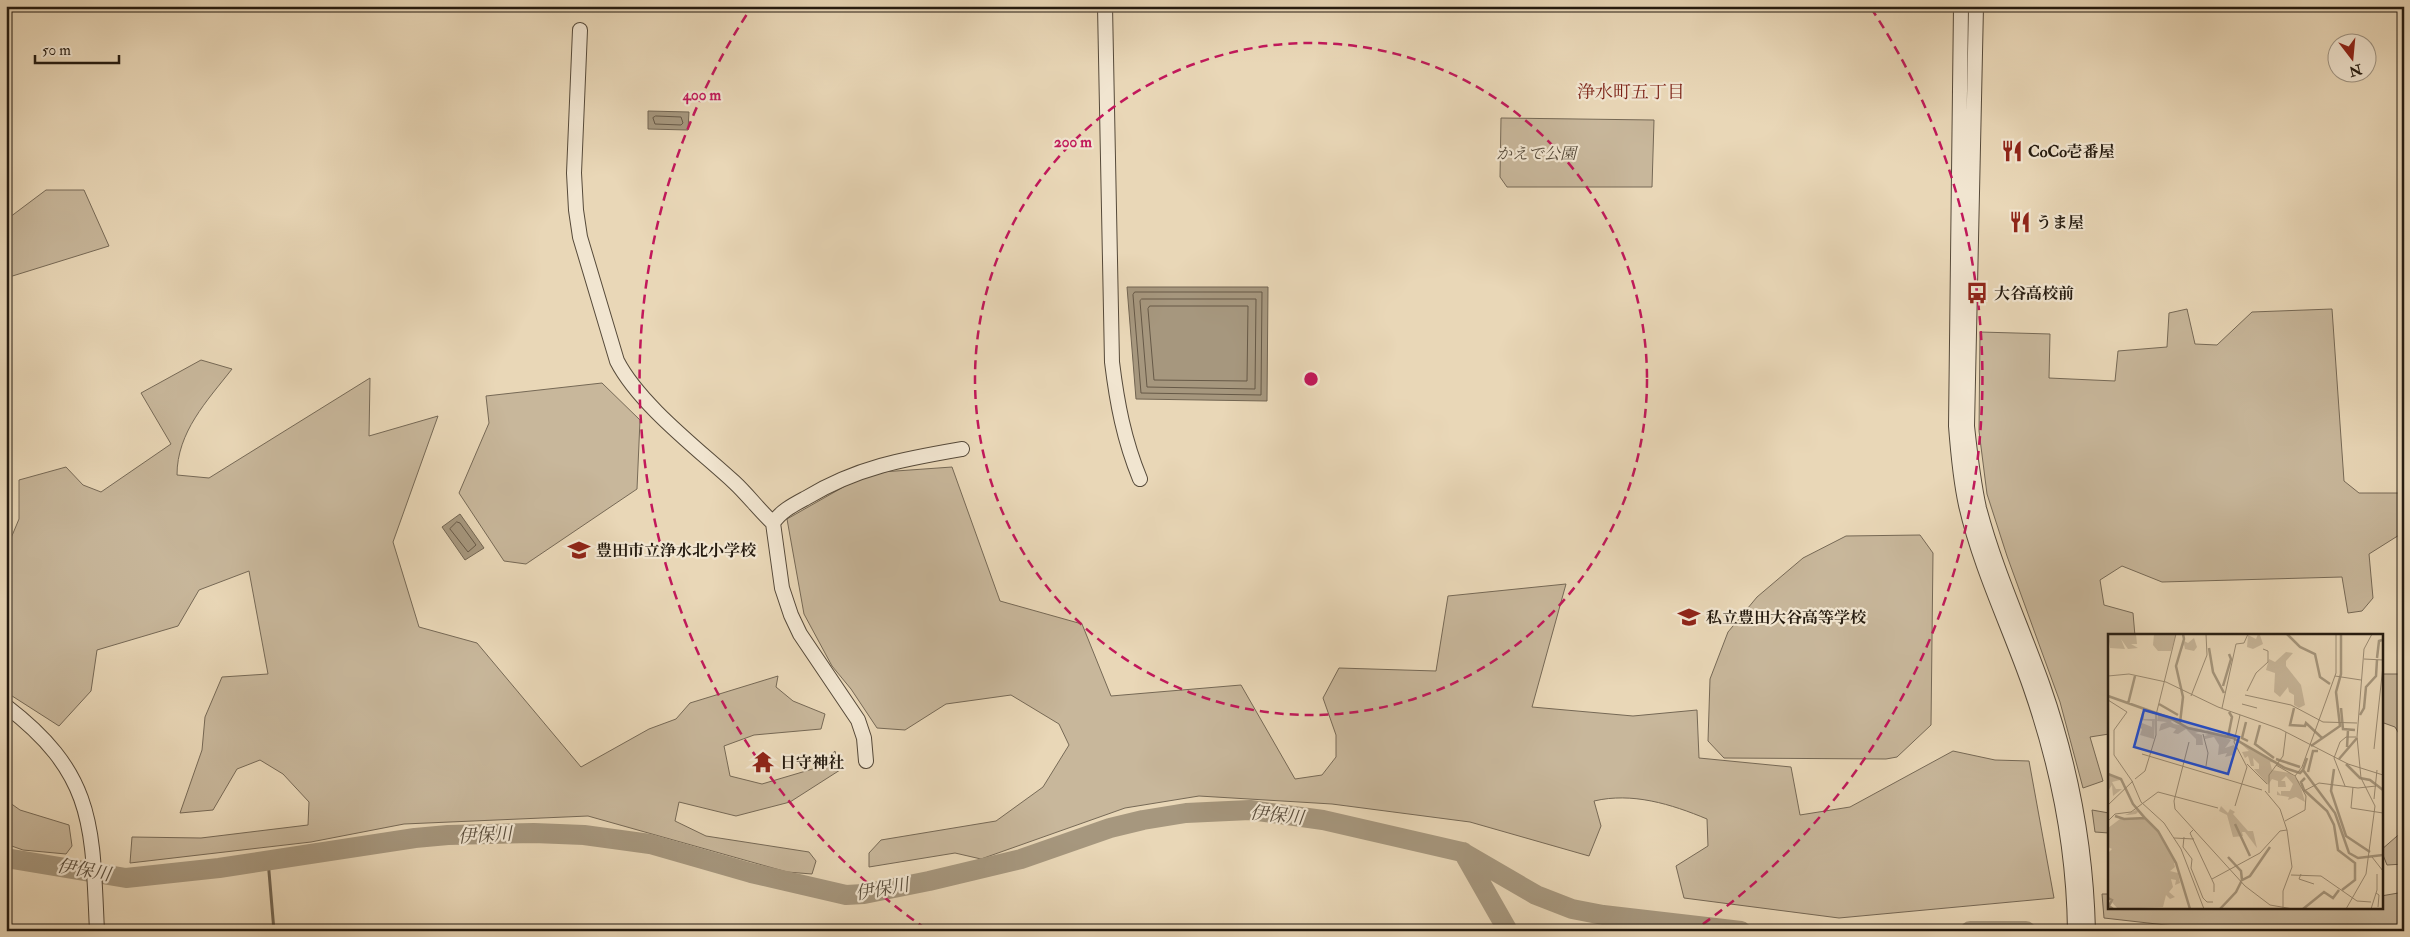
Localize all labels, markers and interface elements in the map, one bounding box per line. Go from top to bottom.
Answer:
scale bar [35,32,119,64]
north arrow [2328,32,2378,82]
text: 50 m [42,41,71,60]
text: N [2347,60,2365,80]
district label: 浄水町五丁目 [1577,81,1685,104]
text: 400 m [682,86,721,105]
text: 200 m [1054,133,1092,152]
restaurant icon: CoCo壱番屋 [1999,138,2025,164]
place label: CoCo壱番屋 [2028,142,2115,162]
park label: かえで公園 [1496,144,1579,164]
restaurant icon: うま屋 [2007,209,2033,235]
place label: うま屋 [2036,213,2084,233]
bus stop icon: 大谷高校前 [1964,280,1990,306]
place label: 大谷高校前 [1994,284,2074,304]
centre of rings [1302,370,1320,388]
school or university icon: 豊田市立浄水北小学校 [566,537,592,563]
place label: 豊田市立浄水北小学校 [596,541,757,561]
school or university icon: 私立豊田大谷高等学校 [1676,604,1702,630]
place label: 私立豊田大谷高等学校 [1706,608,1867,628]
inset map [2108,634,2382,910]
temple icon: 日守神社 [750,749,776,775]
place label: 日守神社 [780,753,844,773]
water label: 伊保川 [1249,801,1307,830]
water label: 伊保川 [457,822,515,848]
water label: 伊保川 [55,854,114,887]
water label: 伊保川 [854,873,913,906]

